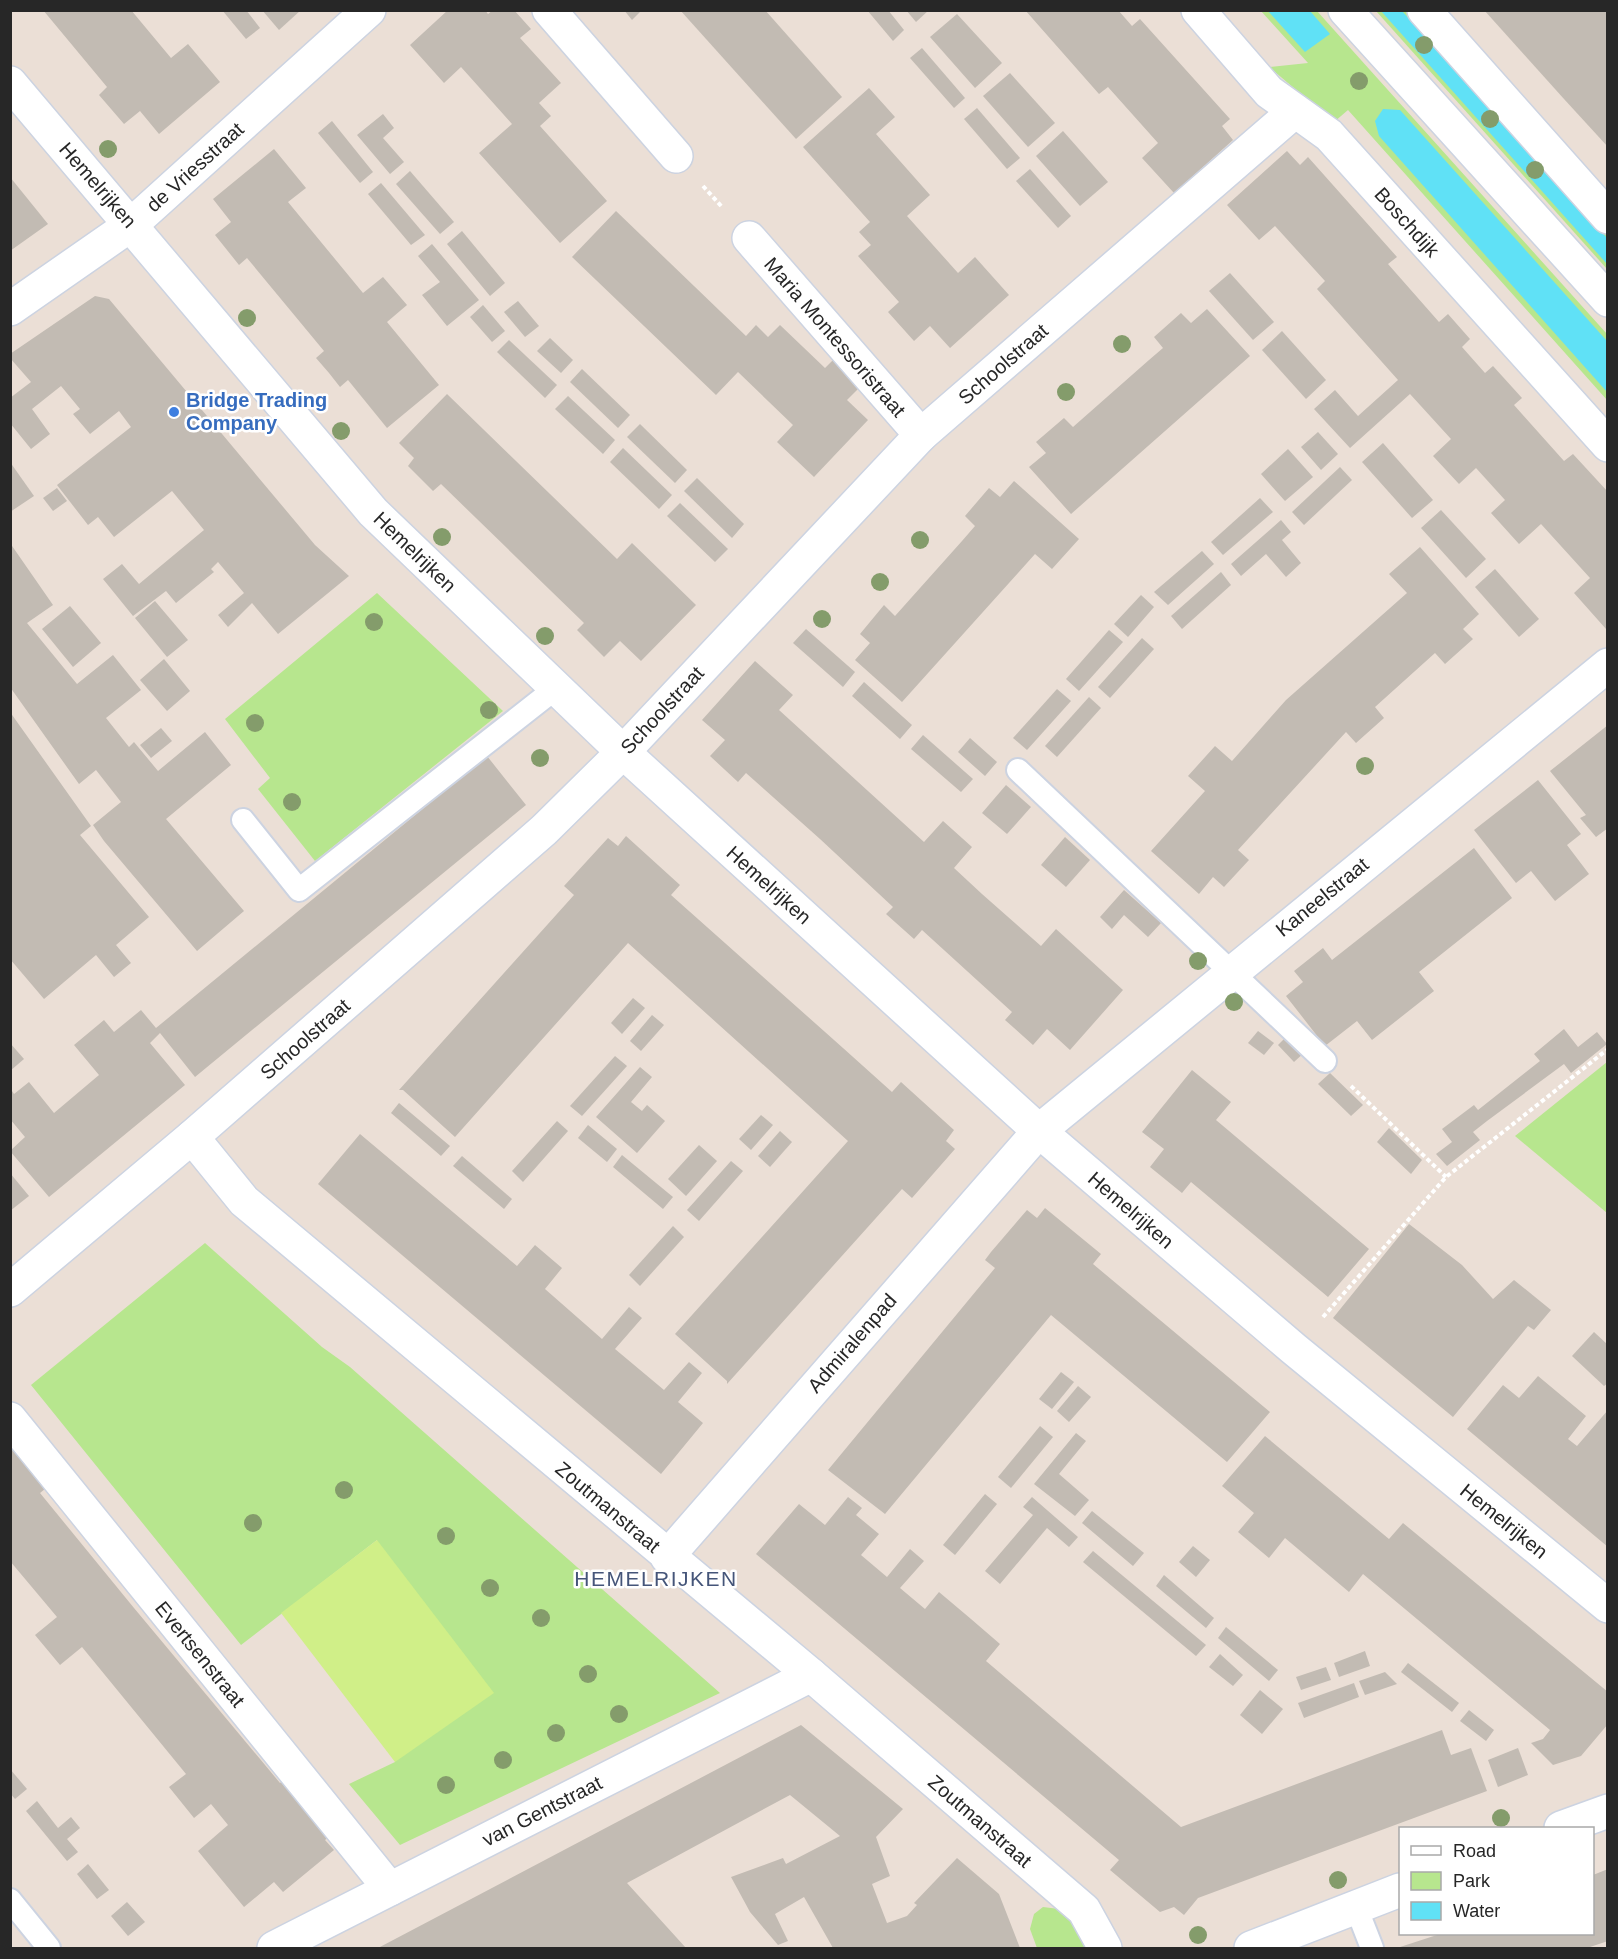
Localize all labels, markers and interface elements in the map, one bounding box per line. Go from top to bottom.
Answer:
street label: de Vriesstraat [142,117,248,216]
street label: Hemelrijken [55,138,141,232]
street label: Boschdijk [1370,183,1444,262]
street label: Maria Montessoristraat [760,253,910,421]
street label: Schoolstraat [954,319,1053,409]
place label: Bridge Trading Company [186,389,327,434]
marker: Bridge Trading Company [167,405,181,419]
street label: Hemelrijken [369,507,461,597]
street label: Schoolstraat [616,662,708,758]
street label: Hemelrijken [722,841,816,929]
street label: Kaneelstraat [1271,853,1373,941]
street label: Schoolstraat [256,994,355,1084]
street label: Hemelrijken [1084,1167,1178,1253]
street label: Admiralenpad [803,1289,901,1397]
street label: Zoutmanstraat [552,1457,665,1557]
street label: Hemelrijken [1456,1479,1552,1563]
district label: HEMELRIJKEN [574,1567,738,1590]
street label: Evertsenstraat [151,1597,249,1711]
street label: Zoutmanstraat [924,1770,1036,1872]
street label: van Gentstraat [479,1771,606,1851]
legend [1399,1827,1594,1935]
text: Road [1453,1841,1496,1861]
text: Park [1453,1871,1491,1891]
text: Water [1453,1901,1500,1921]

